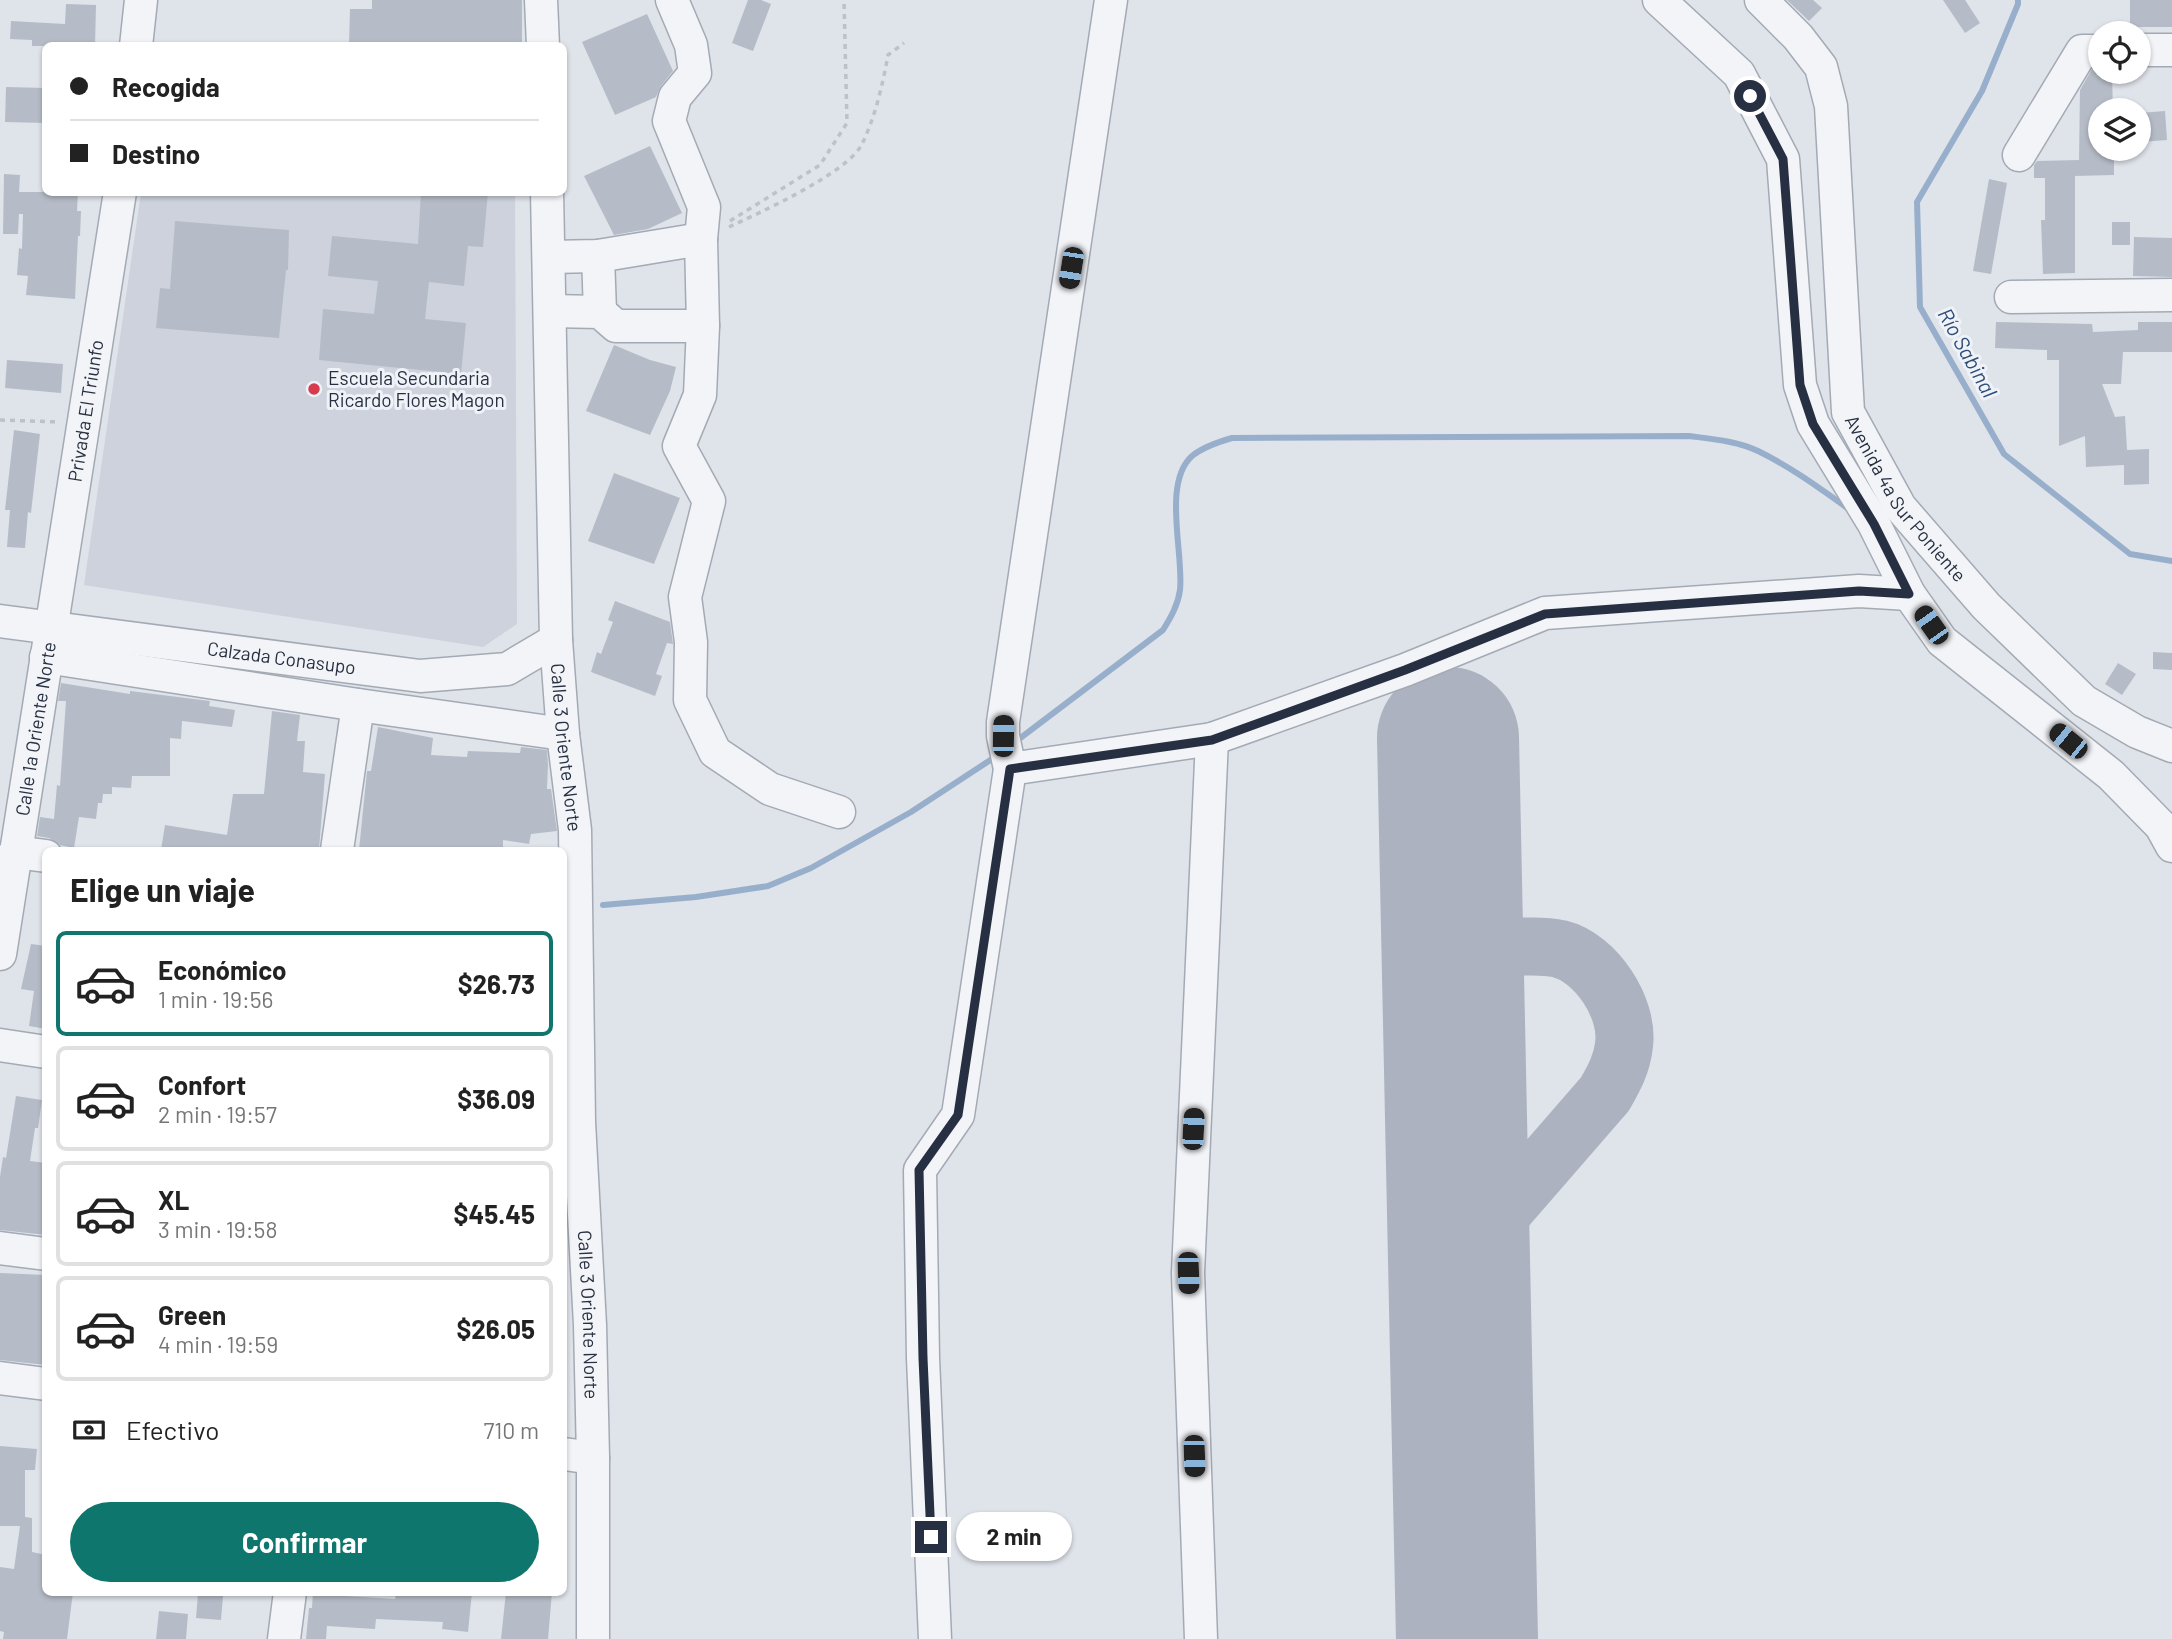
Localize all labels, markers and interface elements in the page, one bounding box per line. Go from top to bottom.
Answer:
map controls [2088,21,2151,161]
button: locate [2088,21,2151,84]
text: Recogida [112,71,220,102]
route start [1734,80,1766,112]
button: layers [2088,98,2151,161]
text: Destino [112,138,200,169]
car [1058,246,1085,290]
water label: Río Sabinal [1934,303,2003,402]
street label: Privada El Triunfo [63,338,108,483]
place label: Escuela Secundaria Ricardo Flores Magon [328,366,505,411]
marker: Escuela Secundaria Ricardo Flores Magon [306,381,322,397]
street label: Avenida 4a Sur Poniente [1841,411,1971,586]
car [1911,602,1952,648]
street label: Calzada Conasupo [206,636,357,678]
street label: Calle 1a Oriente Norte [10,640,60,817]
street label: Calle 3 Oriente Norte [547,662,587,833]
car [993,715,1014,757]
car [2046,720,2091,762]
text: Elige un viaje [70,870,255,908]
icon: car [74,952,137,1015]
text: Económico [158,954,287,985]
text: $26.73 [458,968,535,999]
text: 1 min · 19:56 [158,985,273,1013]
icon: car [74,1067,137,1130]
text: Confort [158,1069,246,1100]
text: $36.09 [457,1083,535,1114]
text: 2 min · 19:57 [158,1100,277,1128]
car [1182,1107,1205,1151]
icon: car [74,1182,137,1245]
text: XL [158,1184,189,1215]
text: $45.45 [454,1198,535,1229]
text: 3 min · 19:58 [158,1215,277,1243]
street label: Calle 3 Oriente Norte [574,1229,604,1399]
car [1177,1252,1200,1294]
icon: car [74,1297,137,1360]
text: Green [158,1299,226,1330]
text: $26.05 [456,1313,535,1344]
text: 4 min · 19:59 [158,1330,278,1358]
icon: cash [70,1411,108,1449]
text: Efectivo [126,1414,219,1445]
text: 710 m [483,1416,539,1444]
car [1183,1435,1206,1477]
button: Confirmar [70,1502,539,1582]
callout: 2 min [956,1512,1071,1562]
route end [915,1521,947,1553]
text: 2 min [986,1522,1042,1550]

